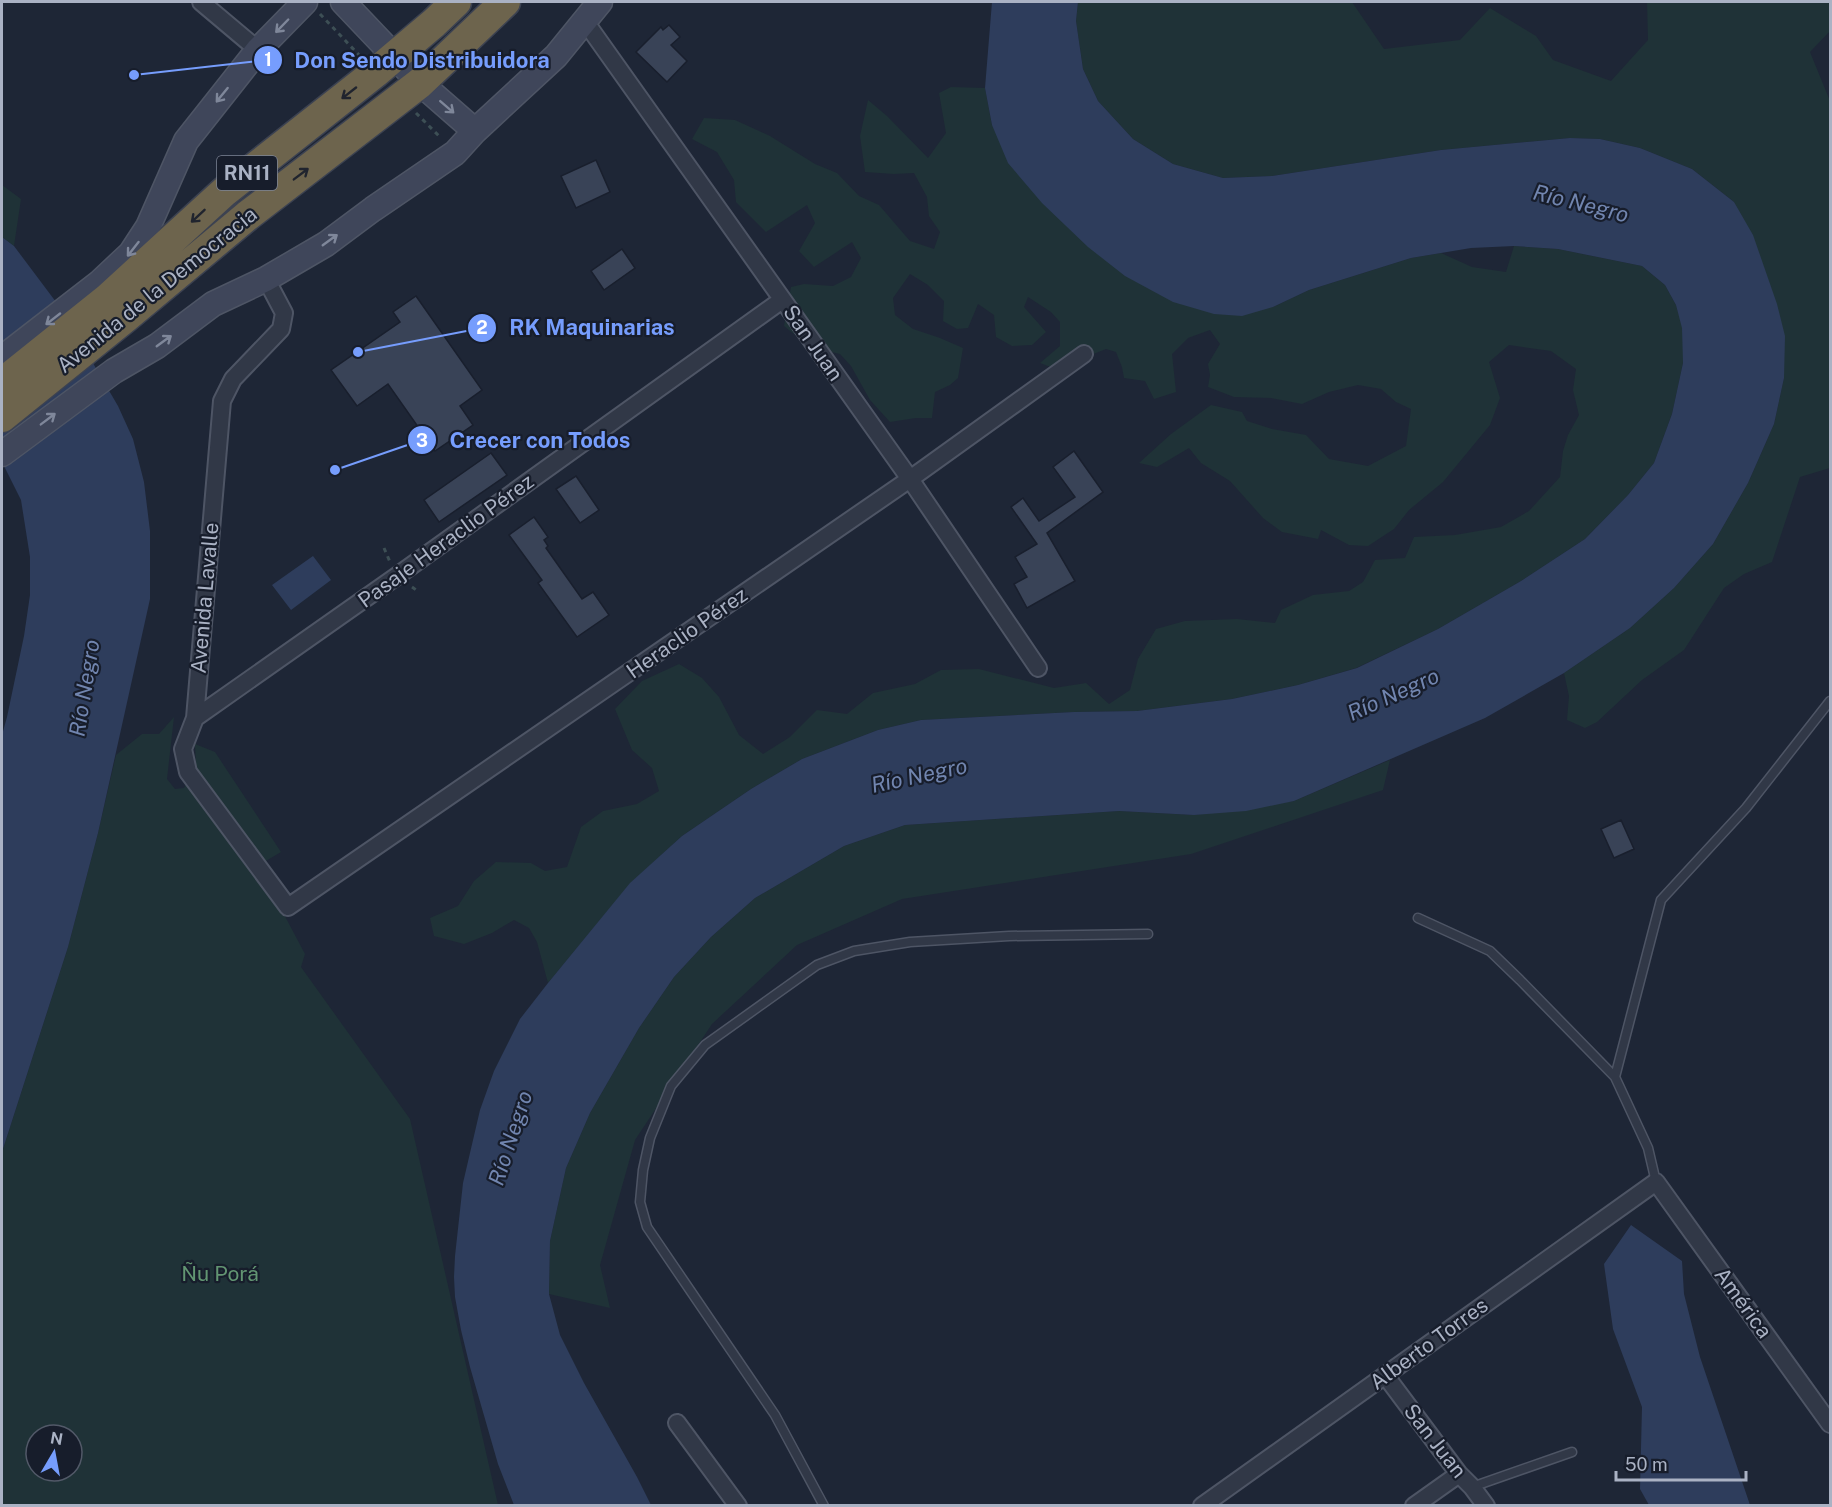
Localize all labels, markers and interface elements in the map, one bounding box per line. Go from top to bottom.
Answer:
one-way arrow [274,18,289,33]
callout: Don Sendo Distribuidora [253,40,562,80]
text: Don Sendo Distribuidora [294,47,550,73]
text: 1 [264,49,272,70]
one-way arrow [216,87,229,103]
one-way arrow [342,87,358,100]
one-way arrow [439,100,454,114]
road number: RN11 [217,156,277,190]
one-way arrow [293,168,309,181]
water label: Río Negro [1530,179,1632,227]
street label: Avenida de la Democracia [52,201,262,378]
one-way arrow [190,209,205,223]
one-way arrow [321,234,338,246]
one-way arrow [126,241,139,257]
street label: San Juan [778,300,849,385]
callout: RK Maquinarias [467,308,687,348]
one-way arrow [45,312,61,325]
text: RK Maquinarias [509,314,675,340]
text: 2 [476,317,488,338]
one-way arrow [155,334,171,347]
one-way arrow [40,413,56,426]
callout: Crecer con Todos [407,420,643,460]
text: Crecer con Todos [450,427,630,453]
text: 3 [416,430,428,451]
street label: Pasaje Heraclio Pérez [353,468,538,613]
street label: Avenida Lavalle [185,522,224,674]
street label: Heraclio Pérez [621,582,752,683]
water label: Río Negro [64,638,104,738]
water label: Río Negro [1343,662,1443,726]
water label: Río Negro [869,752,970,798]
water label: Río Negro [483,1087,537,1188]
park label: Ñu Porá [181,1261,259,1286]
street label: América [1709,1262,1777,1343]
street label: Alberto Torres [1365,1292,1493,1395]
street label: San Juan [1399,1399,1472,1483]
north arrow [24,1423,84,1483]
text: N [49,1428,64,1449]
scale bar [1616,1444,1746,1482]
text: 50 m [1625,1454,1668,1475]

